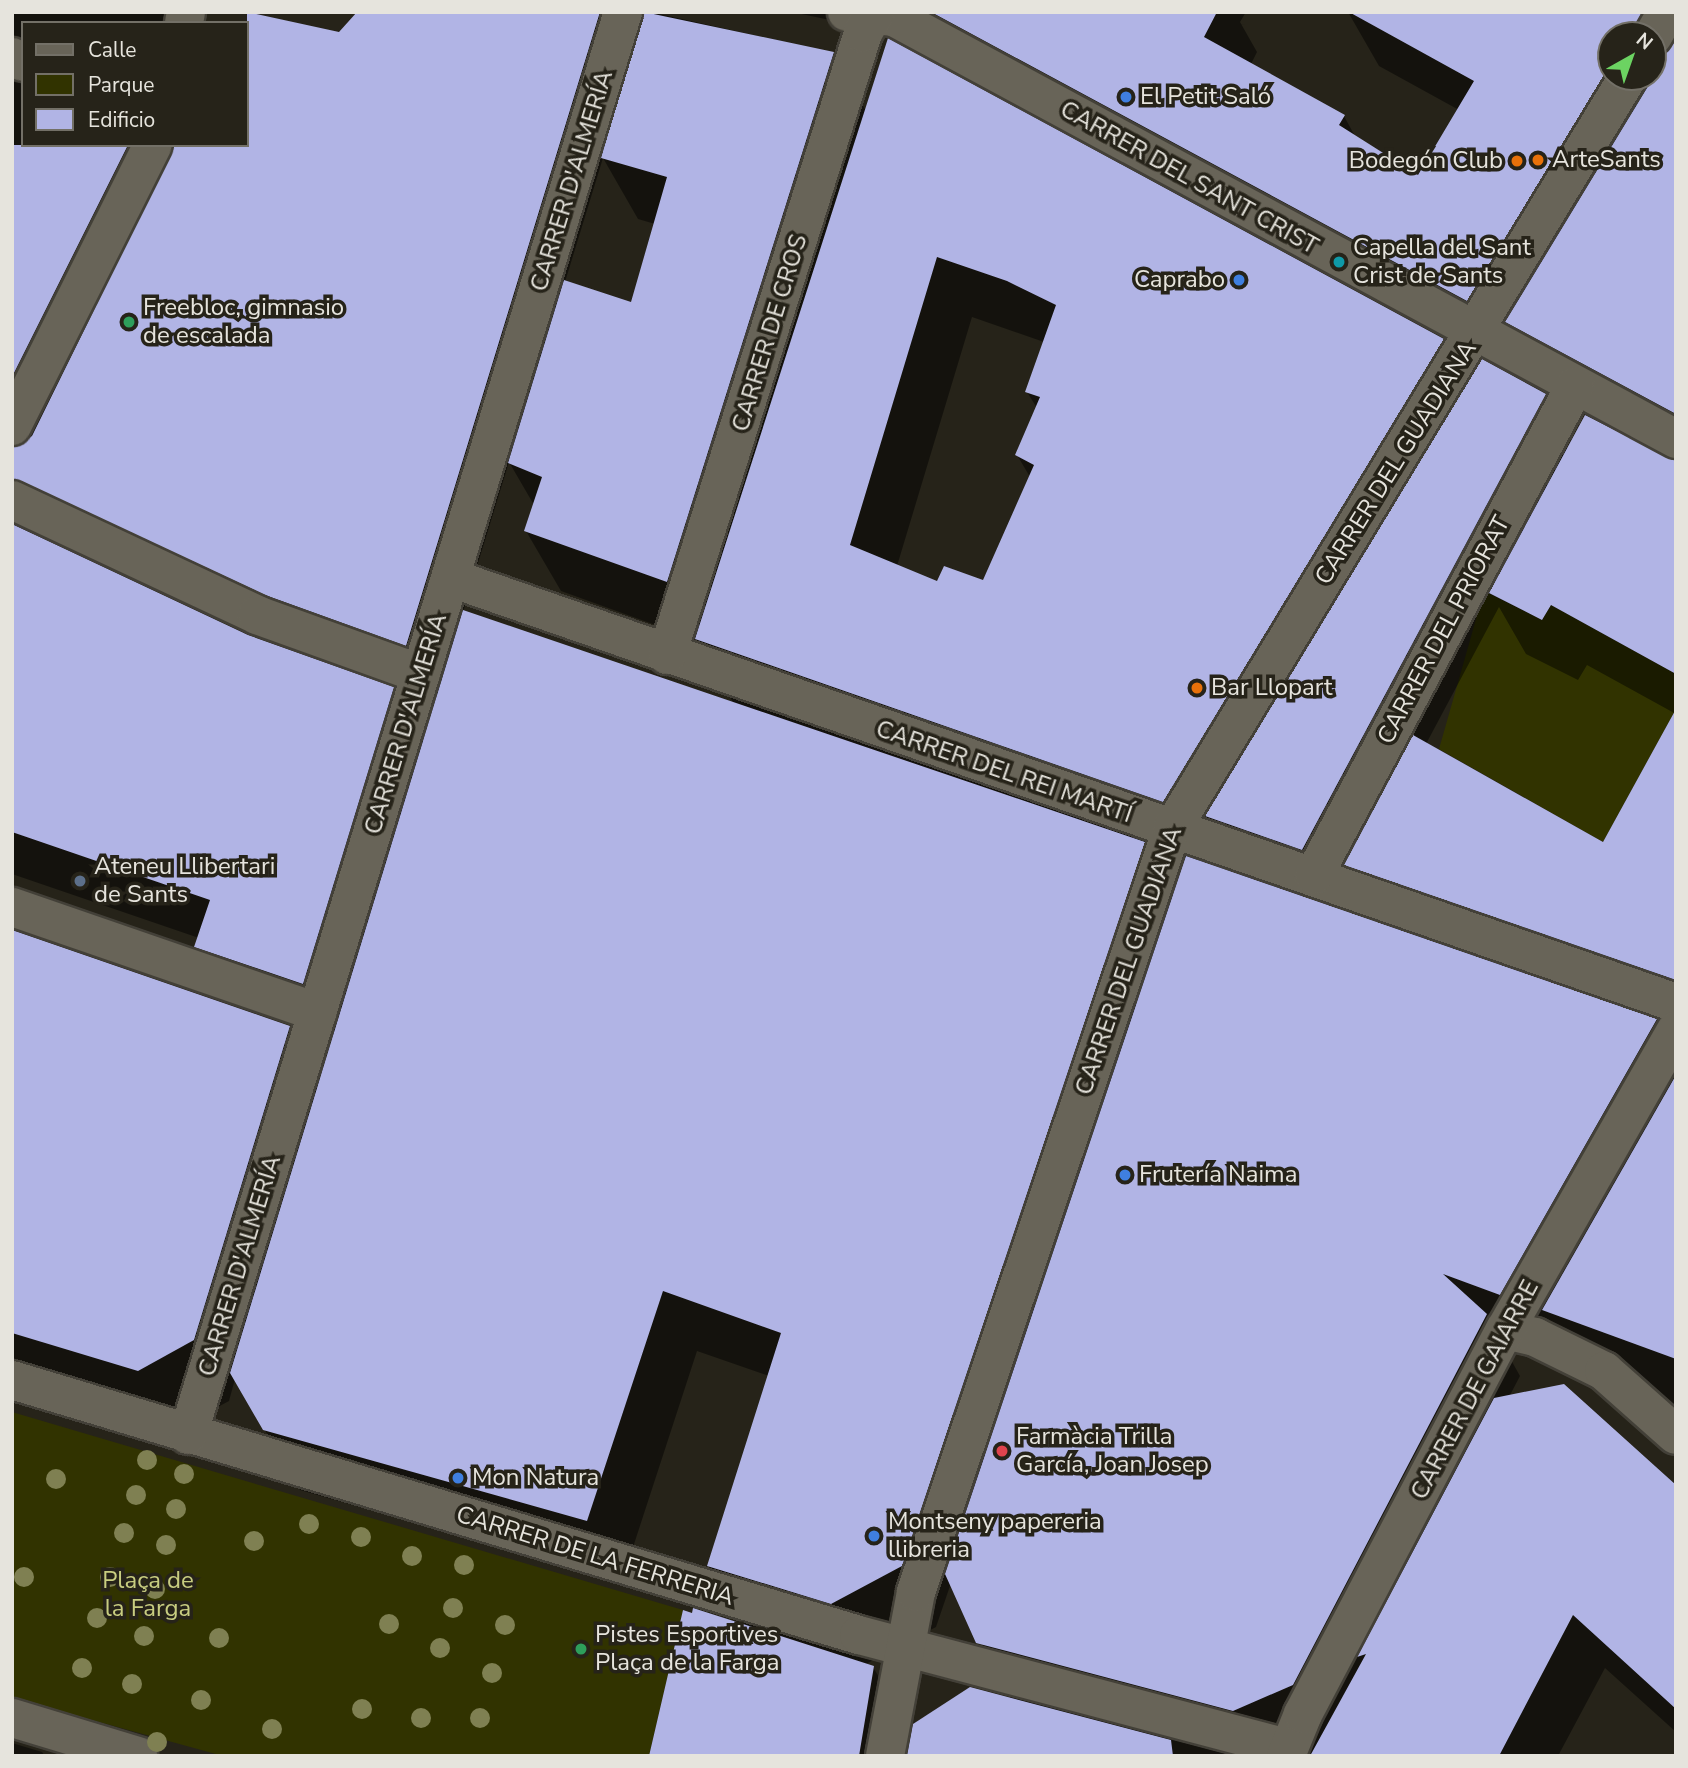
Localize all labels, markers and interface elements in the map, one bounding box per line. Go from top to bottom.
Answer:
legend [21,21,248,147]
north arrow [1597,21,1667,91]
text: N [1630,27,1658,56]
text: Calle [88,36,136,64]
street label: CARRER D'ALMERÍA [525,67,619,295]
text: Parque [88,71,155,99]
place label: El Petit Saló [1140,83,1271,111]
marker: El Petit Saló [1118,89,1134,105]
street label: CARRER DEL SANT CRIST [1055,95,1323,261]
text: Edificio [88,106,155,134]
place label: ArteSants [1552,146,1661,174]
place label: Bodegón Club [1349,147,1503,175]
marker: ArteSants [1530,152,1546,168]
marker: Bodegón Club [1509,153,1525,169]
street label: CARRER DE CROS [726,231,814,435]
place label: Capella del Sant Crist de Sants [1353,234,1531,290]
marker: Capella del Sant Crist de Sants [1331,254,1347,270]
place label: Caprabo [1134,266,1225,294]
marker: Caprabo [1231,272,1247,288]
place label: Freebloc, gimnasio de escalada [143,294,344,350]
marker: Freebloc, gimnasio de escalada [121,314,137,330]
street label: CARRER DEL GUADIANA [1309,336,1483,590]
street label: CARRER DEL PRIORAT [1372,511,1516,749]
street label: CARRER D'ALMERÍA [359,610,453,838]
place label: Bar Llopart [1211,674,1332,702]
marker: Bar Llopart [1189,680,1205,696]
street label: CARRER DEL REI MARTÍ [872,715,1136,829]
street label: CARRER DEL GUADIANA [1070,823,1188,1099]
place label: Ateneu Llibertari de Sants [94,853,275,909]
marker: Ateneu Llibertari de Sants [72,873,88,889]
street label: CARRER D'ALMERÍA [193,1152,287,1380]
place label: Frutería Naima [1139,1161,1297,1189]
marker: Frutería Naima [1117,1167,1133,1183]
street label: CARRER DE GAIARRE [1405,1275,1545,1505]
place label: Farmàcia Trilla García, Joan Josep [1016,1423,1209,1479]
marker: Farmàcia Trilla García, Joan Josep [994,1443,1010,1459]
place label: Mon Natura [472,1464,599,1492]
marker: Mon Natura [450,1470,466,1486]
street label: CARRER DE LA FERRERIA [453,1500,737,1612]
place label: Montseny papereria llibreria [888,1508,1102,1564]
marker: Montseny papereria llibreria [866,1528,882,1544]
park label: Plaça de la Farga [102,1567,194,1623]
place label: Pistes Esportives Plaça de la Farga [595,1621,779,1677]
marker: Pistes Esportives Plaça de la Farga [573,1641,589,1657]

